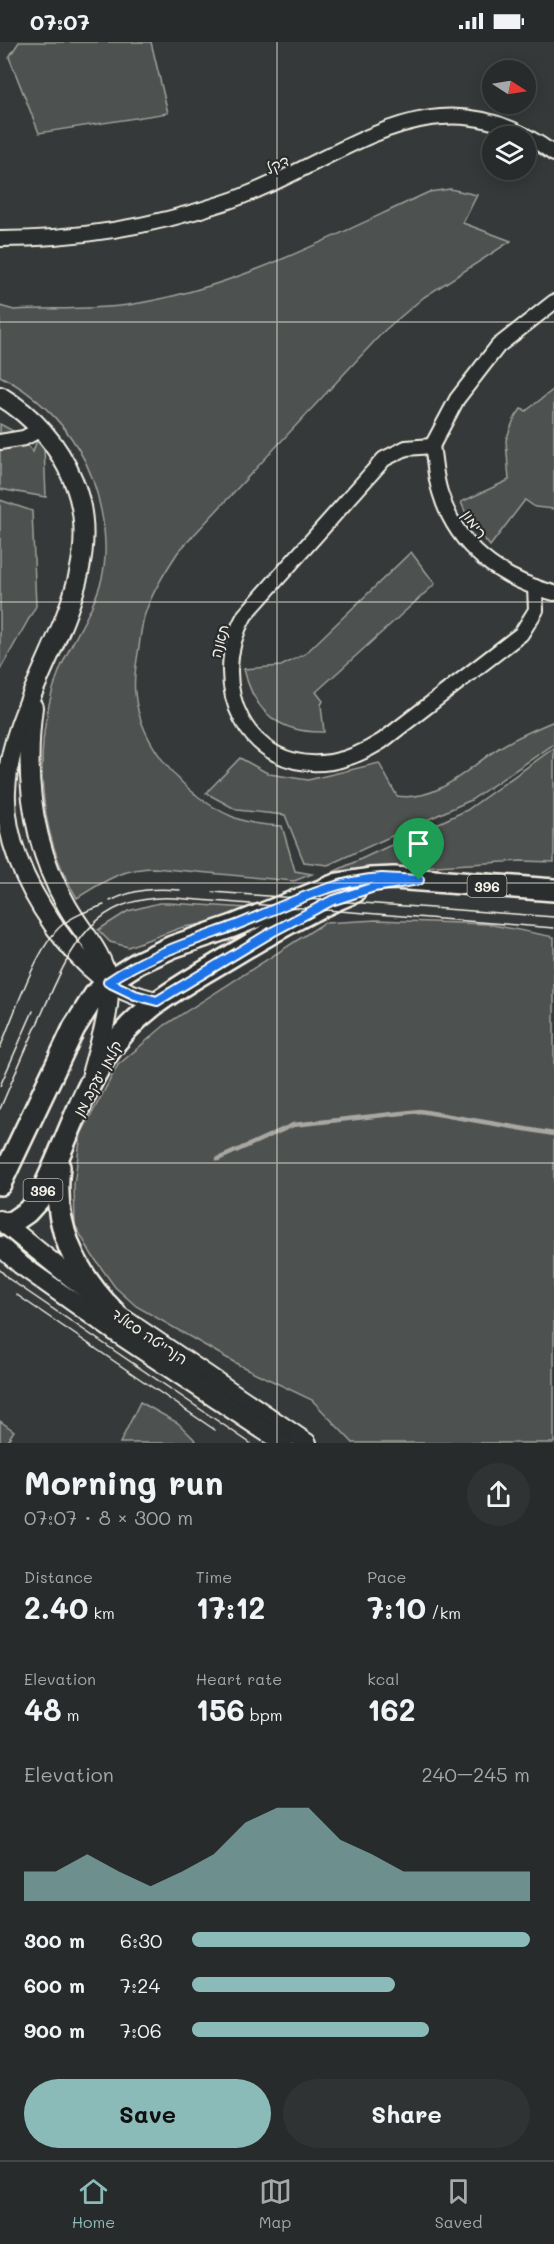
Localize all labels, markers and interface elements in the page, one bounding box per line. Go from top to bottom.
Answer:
text: 07:07 [30,7,90,36]
north arrow [482,60,536,114]
map controls [482,60,536,180]
button: layers [482,126,536,180]
street label: דקל [262,150,292,178]
street label: רימון [457,506,492,543]
street label: תאנה [205,622,233,660]
pin [393,818,444,880]
icon: arrive [402,827,435,860]
road number: 396 [468,875,506,897]
street label: קלמן יעקב מן [68,1036,126,1120]
road number: 396 [24,1179,63,1201]
street label: הנרייטה סאלד [108,1303,192,1369]
text: Morning run [24,1460,224,1503]
button: share [467,1463,530,1526]
text: 07:07 · 8 × 300 m [24,1504,193,1530]
text: Distance [24,1566,93,1587]
text: Time [196,1566,232,1587]
text: Pace [367,1566,406,1587]
text: 2.40 [24,1587,88,1627]
text: 17:12 [196,1587,265,1627]
text: 7:10 [367,1587,426,1627]
text: km [88,1602,115,1623]
text: /km [426,1602,461,1623]
text: Elevation [24,1668,96,1689]
text: Heart rate [196,1668,282,1689]
text: kcal [367,1668,399,1689]
text: 48 [24,1689,62,1729]
text: 156 [196,1689,245,1729]
text: 162 [367,1689,416,1729]
text: m [62,1704,80,1725]
text: bpm [245,1704,283,1725]
text: Elevation [24,1761,114,1787]
text: 240–245 m [422,1761,530,1787]
text: 300 m [24,1927,85,1953]
text: 6:30 [120,1927,162,1953]
text: 600 m [24,1972,85,1998]
text: 7:24 [120,1972,160,1998]
text: 900 m [24,2017,85,2043]
text: 7:06 [120,2017,162,2043]
button: Save [24,2079,271,2148]
button: Share [283,2079,530,2148]
tab: Home [72,2175,115,2232]
tab: Map [259,2175,292,2232]
tab: Saved [435,2175,482,2232]

